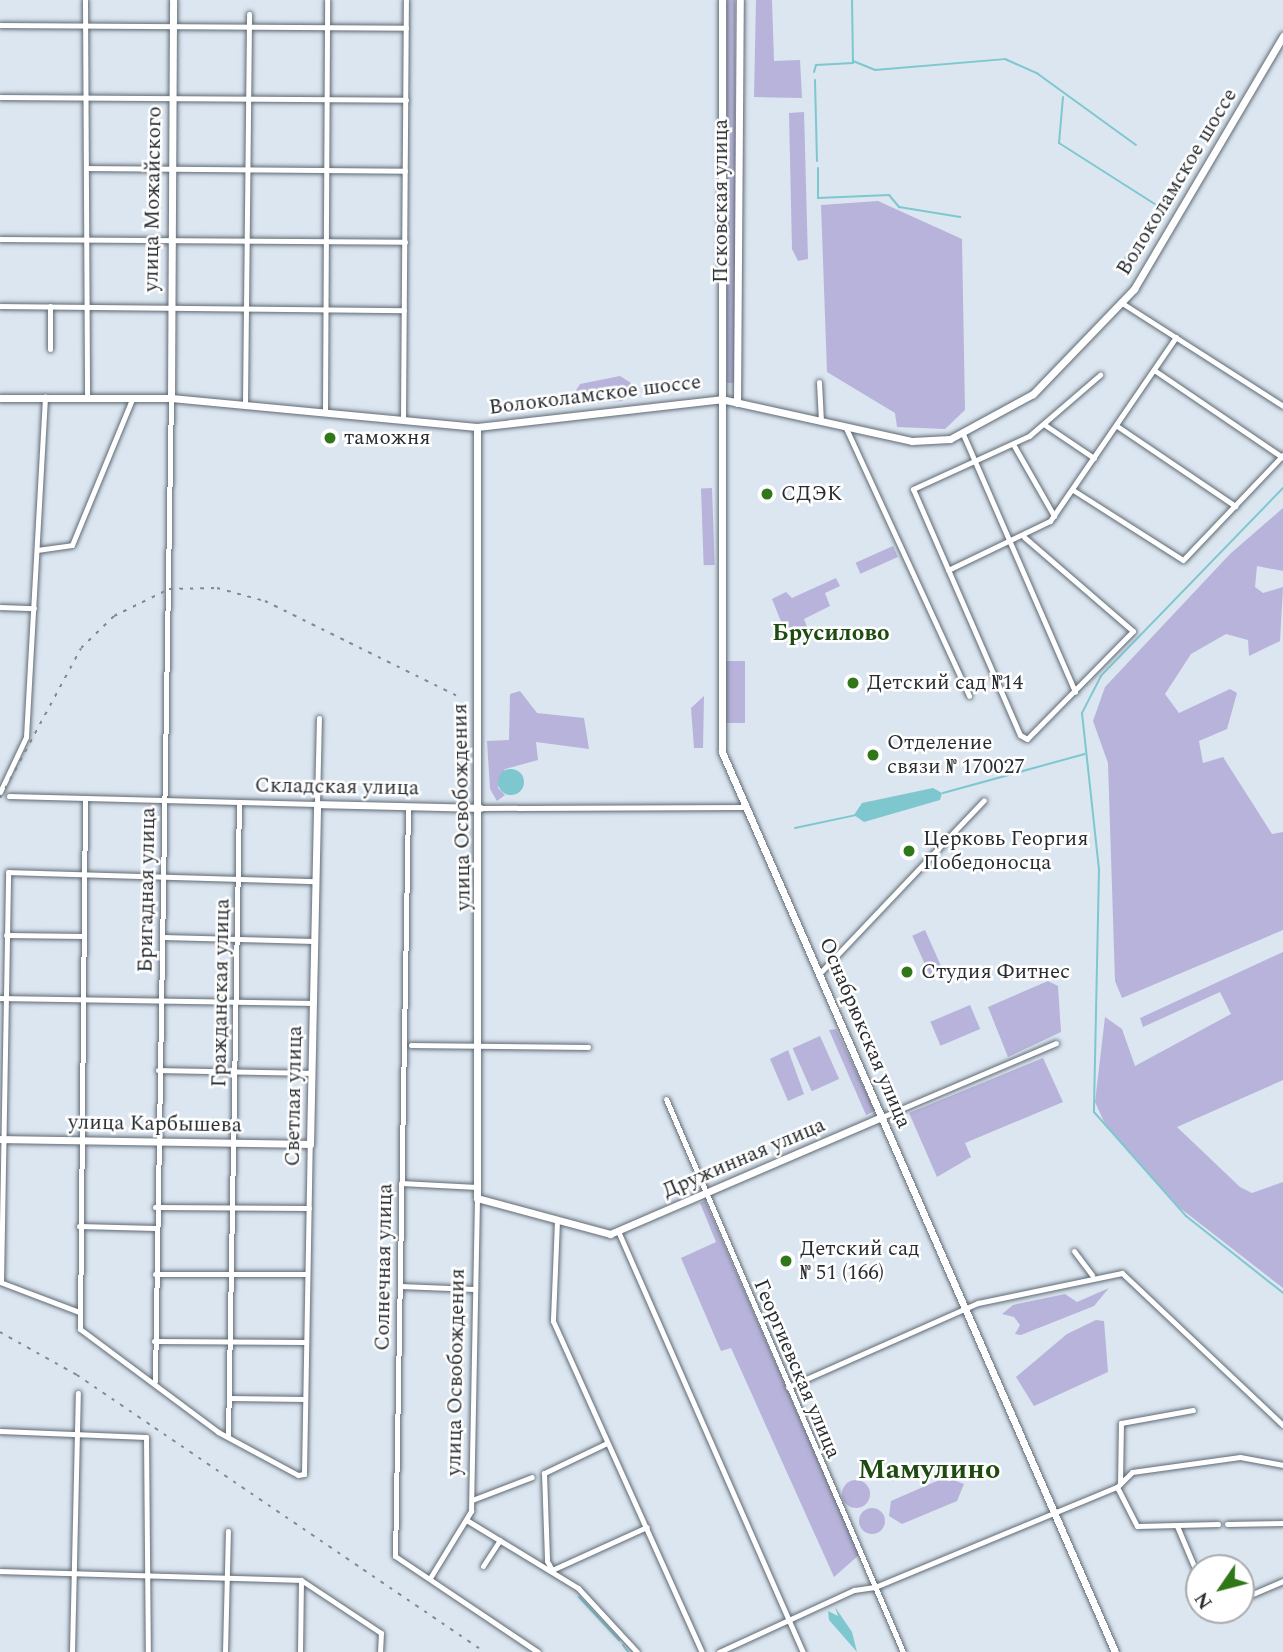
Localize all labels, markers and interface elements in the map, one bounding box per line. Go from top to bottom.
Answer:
street label: Волоколамское шоссе [1111,84,1243,280]
street label: улица Можайского [139,106,167,292]
street label: Псковская улица [708,119,734,283]
street label: Волоколамское шоссе [487,369,703,421]
place label: таможня [344,425,431,451]
marker: таможня [322,430,338,446]
place label: СДЭК [781,481,842,507]
marker: СДЭК [759,486,775,502]
district label: Брусилово [772,620,890,648]
place label: Детский сад №14 [867,670,1023,696]
marker: Детский сад №14 [845,675,861,691]
street label: улица Освобождения [448,703,476,911]
place label: Отделение связи № 170027 [887,730,1025,780]
marker: Отделение связи № 170027 [865,747,881,763]
street label: Складская улица [254,773,420,801]
street label: Бригадная улица [133,807,161,973]
place label: Церковь Георгия Победоносца [923,826,1088,876]
marker: Церковь Георгия Победоносца [901,843,917,859]
street label: Гражданская улица [207,898,235,1088]
street label: Оснабрюкская улица [813,934,917,1132]
place label: Студия Фитнес [921,959,1070,985]
marker: Студия Фитнес [899,964,915,980]
street label: Светлая улица [280,1025,308,1167]
street label: улица Карбышева [68,1110,242,1138]
street label: Дружинная улица [659,1112,829,1204]
street label: Солнечная улица [370,1183,398,1351]
place label: Детский сад № 51 (166) [800,1236,920,1286]
marker: Детский сад № 51 (166) [778,1253,794,1269]
street label: улица Освобождения [442,1268,470,1476]
street label: Георгиевская улица [748,1276,846,1462]
district label: Мамулино [858,1453,1000,1487]
north arrow [1185,1554,1255,1624]
text: N [1188,1586,1220,1615]

